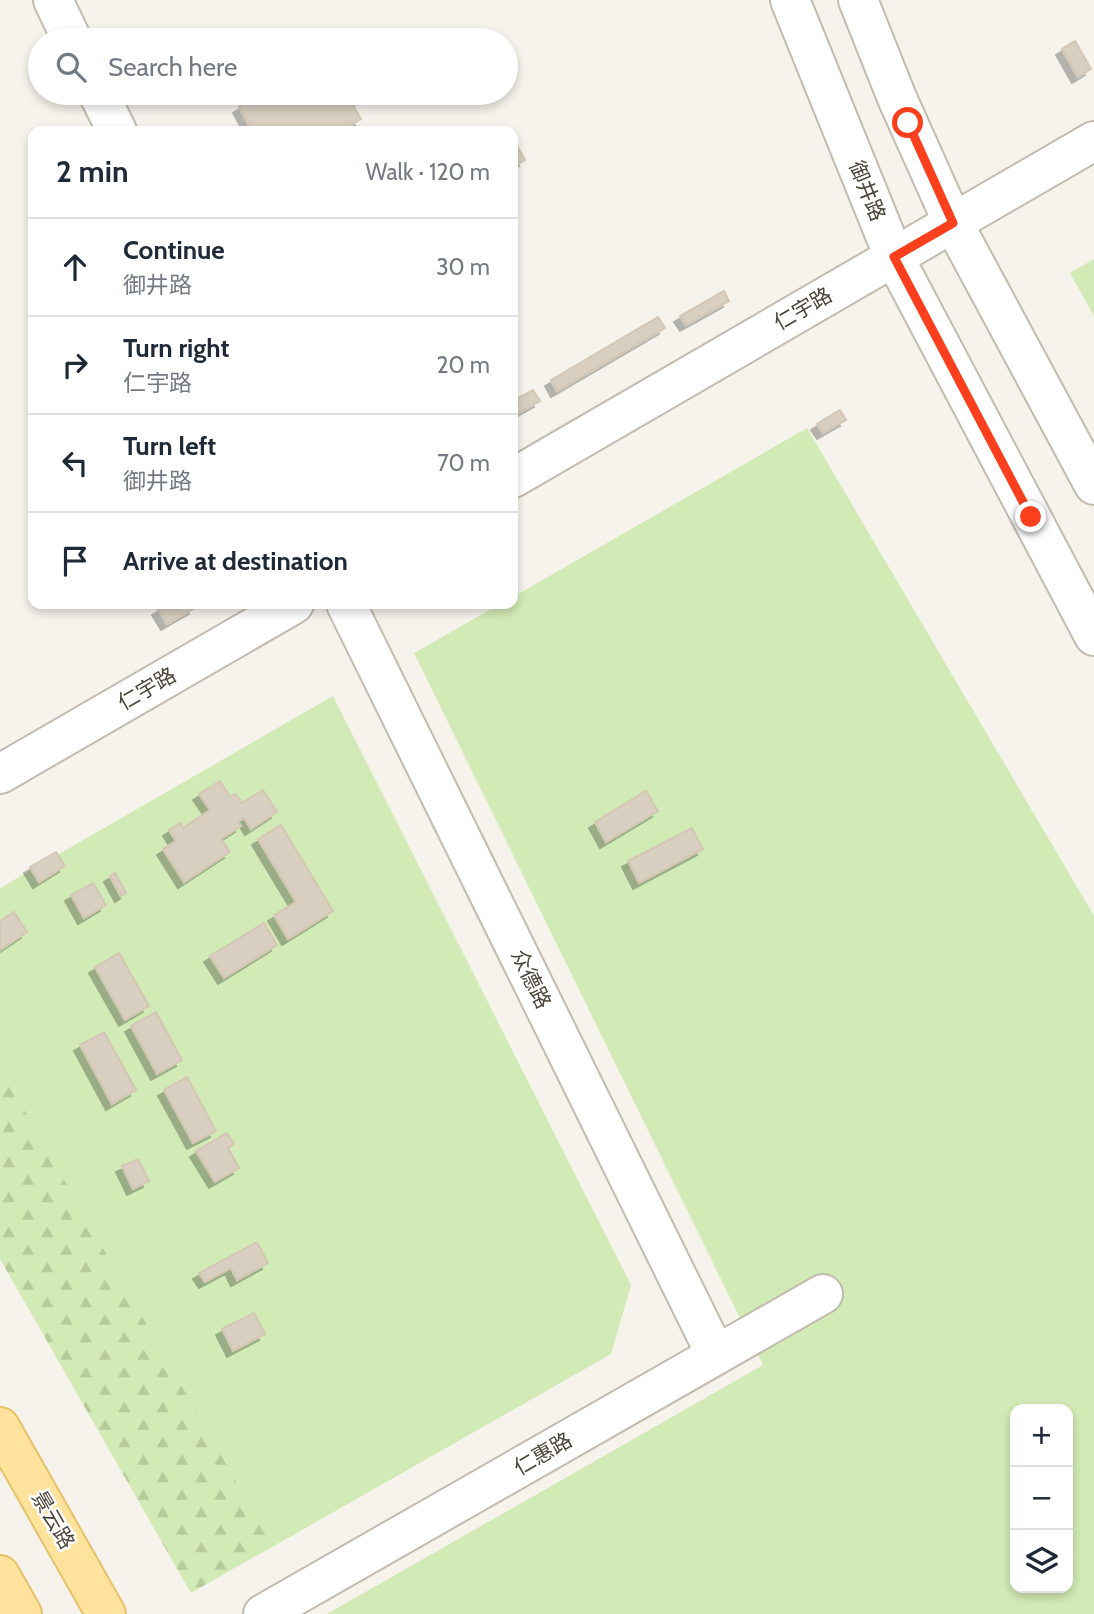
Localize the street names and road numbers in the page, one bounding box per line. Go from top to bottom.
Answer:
street label: 御井路 [844,157,891,225]
street label: 仁宇路 [769,282,836,335]
street label: 仁宇路 [113,662,180,715]
street label: 众德路 [506,945,556,1013]
street label: 仁惠路 [509,1427,576,1480]
street label: 景云路 [27,1486,80,1553]

